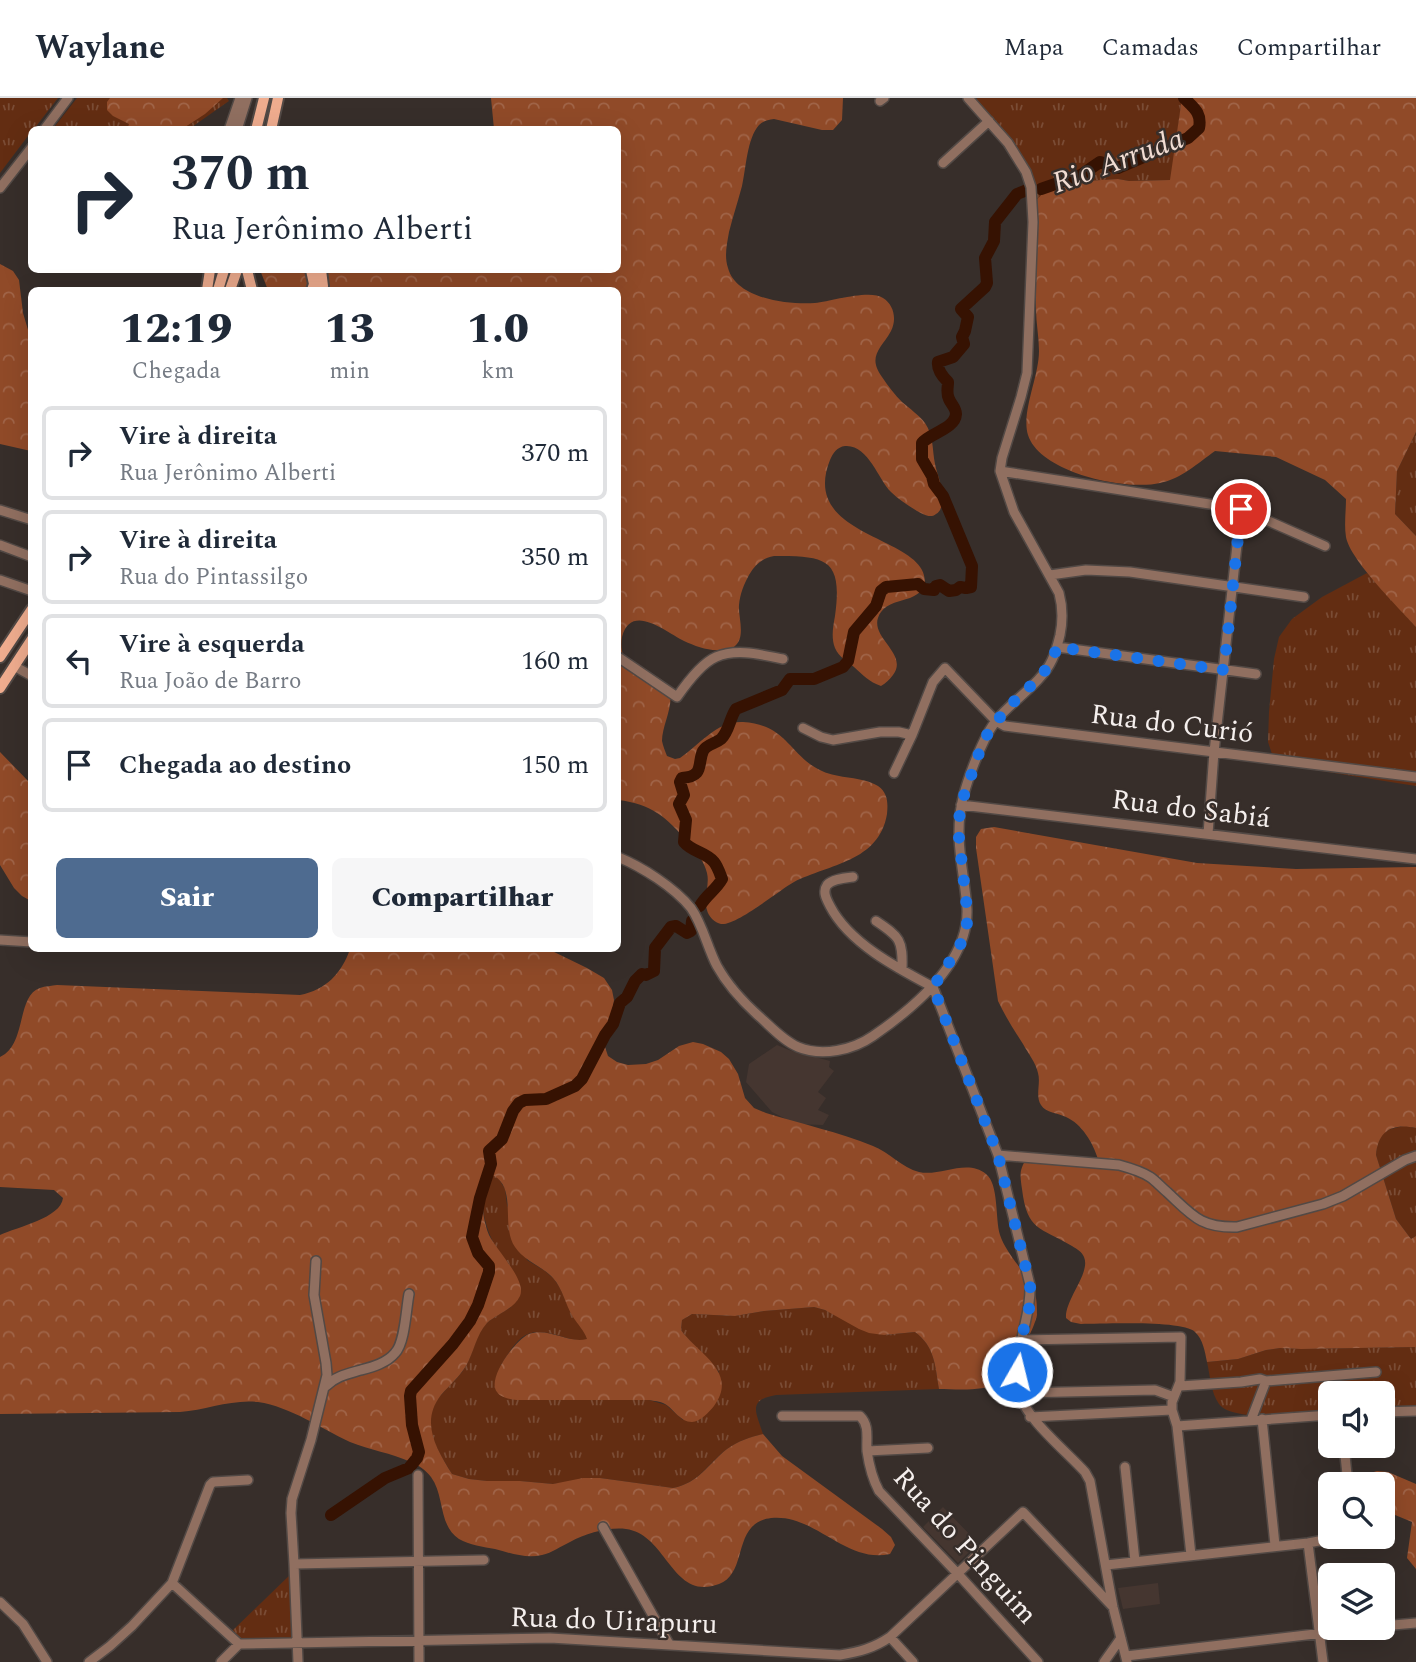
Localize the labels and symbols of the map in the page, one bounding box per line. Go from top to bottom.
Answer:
water label: Rio Arruda [1046,116,1190,206]
pin [1211,479,1271,539]
street label: Rua do Curió [1088,693,1256,755]
street label: Rua do Sabiá [1109,778,1273,840]
position arrow [980,1335,1054,1409]
street label: Rua do Pinguim [882,1458,1048,1634]
street label: Rua do Uirapuru [510,1596,718,1646]

